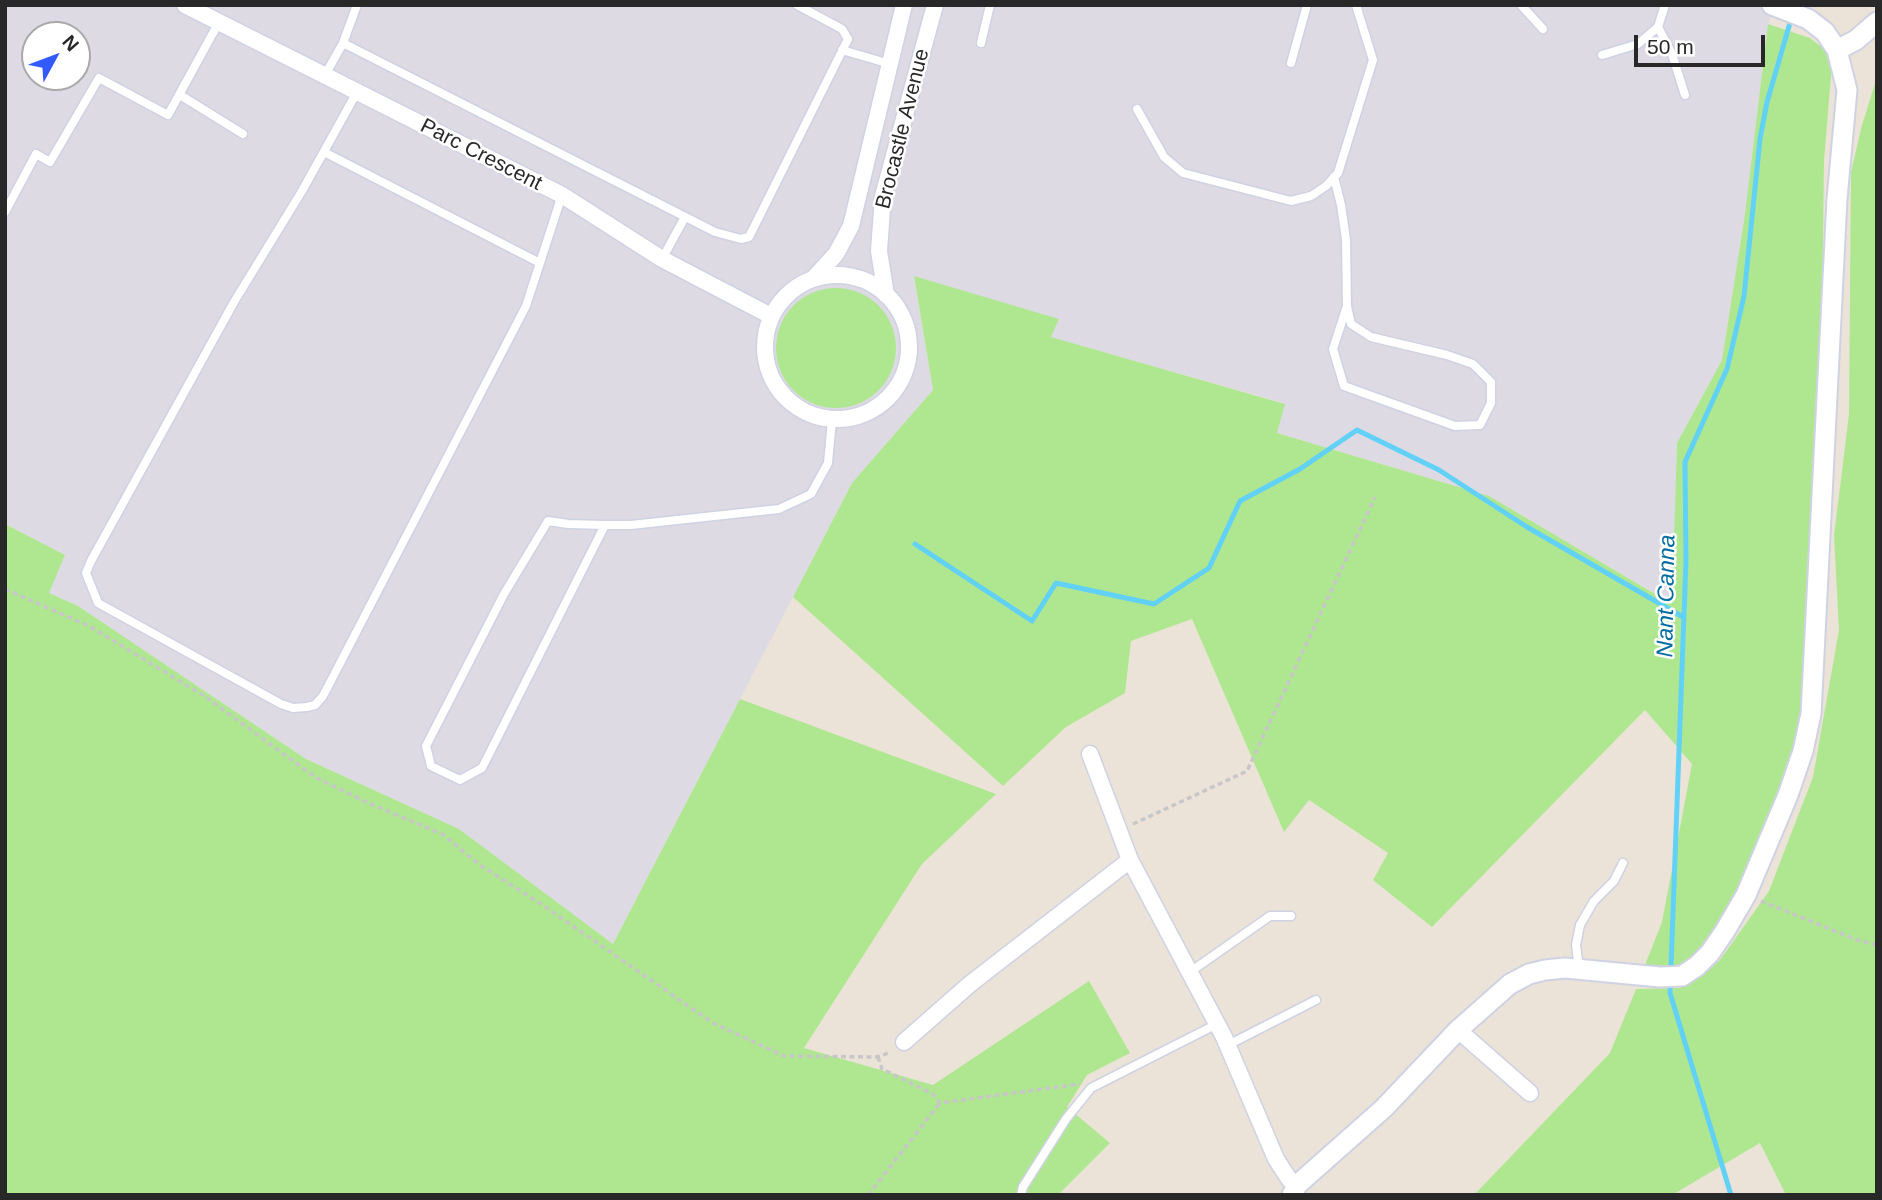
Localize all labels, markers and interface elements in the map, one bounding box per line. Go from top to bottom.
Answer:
north arrow [21,21,91,91]
scale bar [1637,21,1768,65]
text: N [58,31,83,55]
text: 50 m [1647,35,1694,58]
street label: Brocastle Avenue [871,46,935,212]
street label: Parc Crescent [416,114,546,196]
water label: Nant Canna [1652,534,1682,658]

